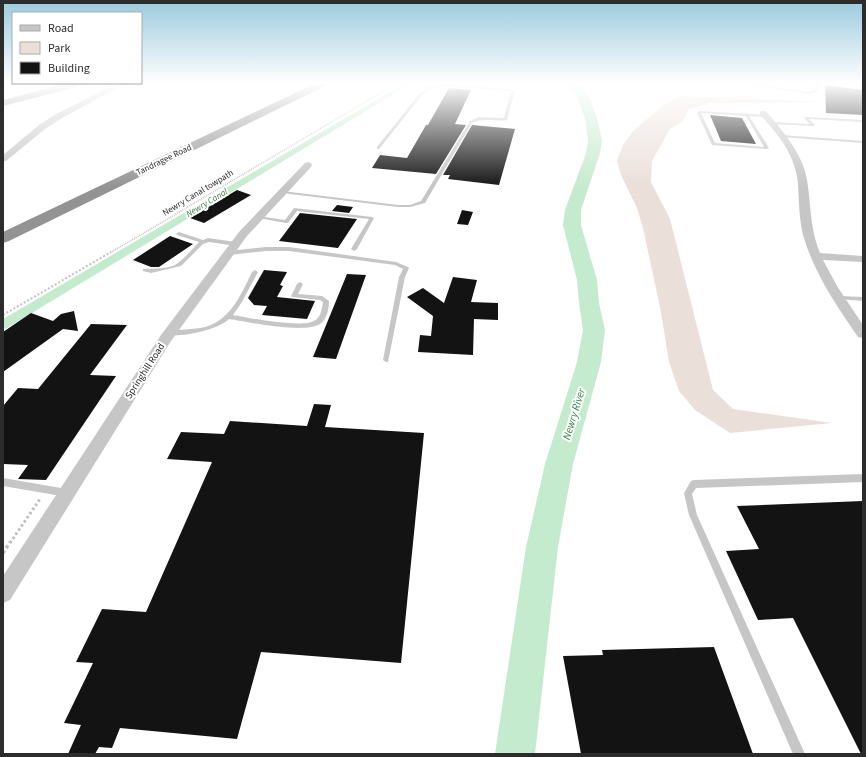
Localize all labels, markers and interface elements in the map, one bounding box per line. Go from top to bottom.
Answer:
legend [12,12,142,84]
text: Road [48,20,74,37]
text: Park [48,40,70,57]
text: Building [48,60,90,77]
street label: Tandragee Road [134,141,194,179]
street label: Newry Canal towpath [161,168,235,218]
water label: Newry Canal [184,186,230,220]
street label: Springhill Road [122,340,168,402]
water label: Newry River [559,385,589,442]

